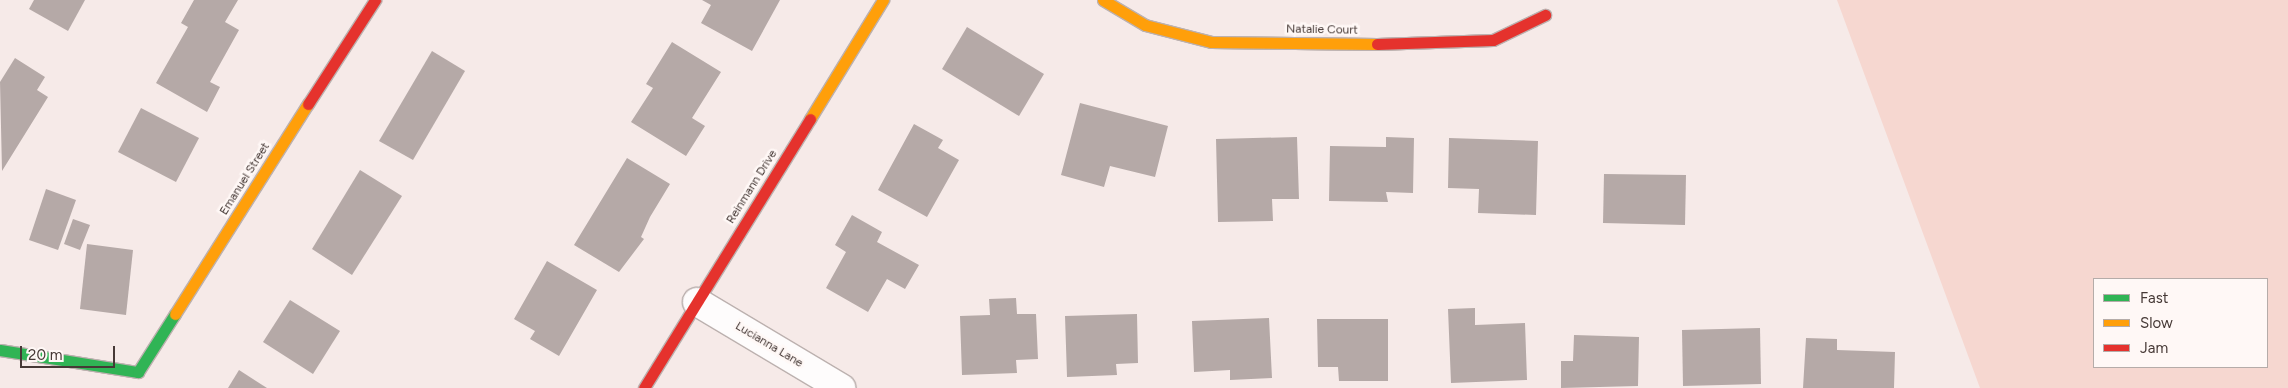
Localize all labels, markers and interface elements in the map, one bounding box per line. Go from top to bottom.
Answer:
street label: Natalie Court [1286,22,1358,38]
street label: Emanuel Street [217,140,273,218]
street label: Reinmann Drive [724,148,780,226]
legend [2093,278,2268,368]
text: Fast [2140,289,2168,307]
text: Slow [2140,314,2173,332]
street label: Lucianna Lane [733,319,805,371]
scale bar [22,336,118,368]
text: Jam [2140,339,2168,357]
text: 20 m [28,346,62,364]

